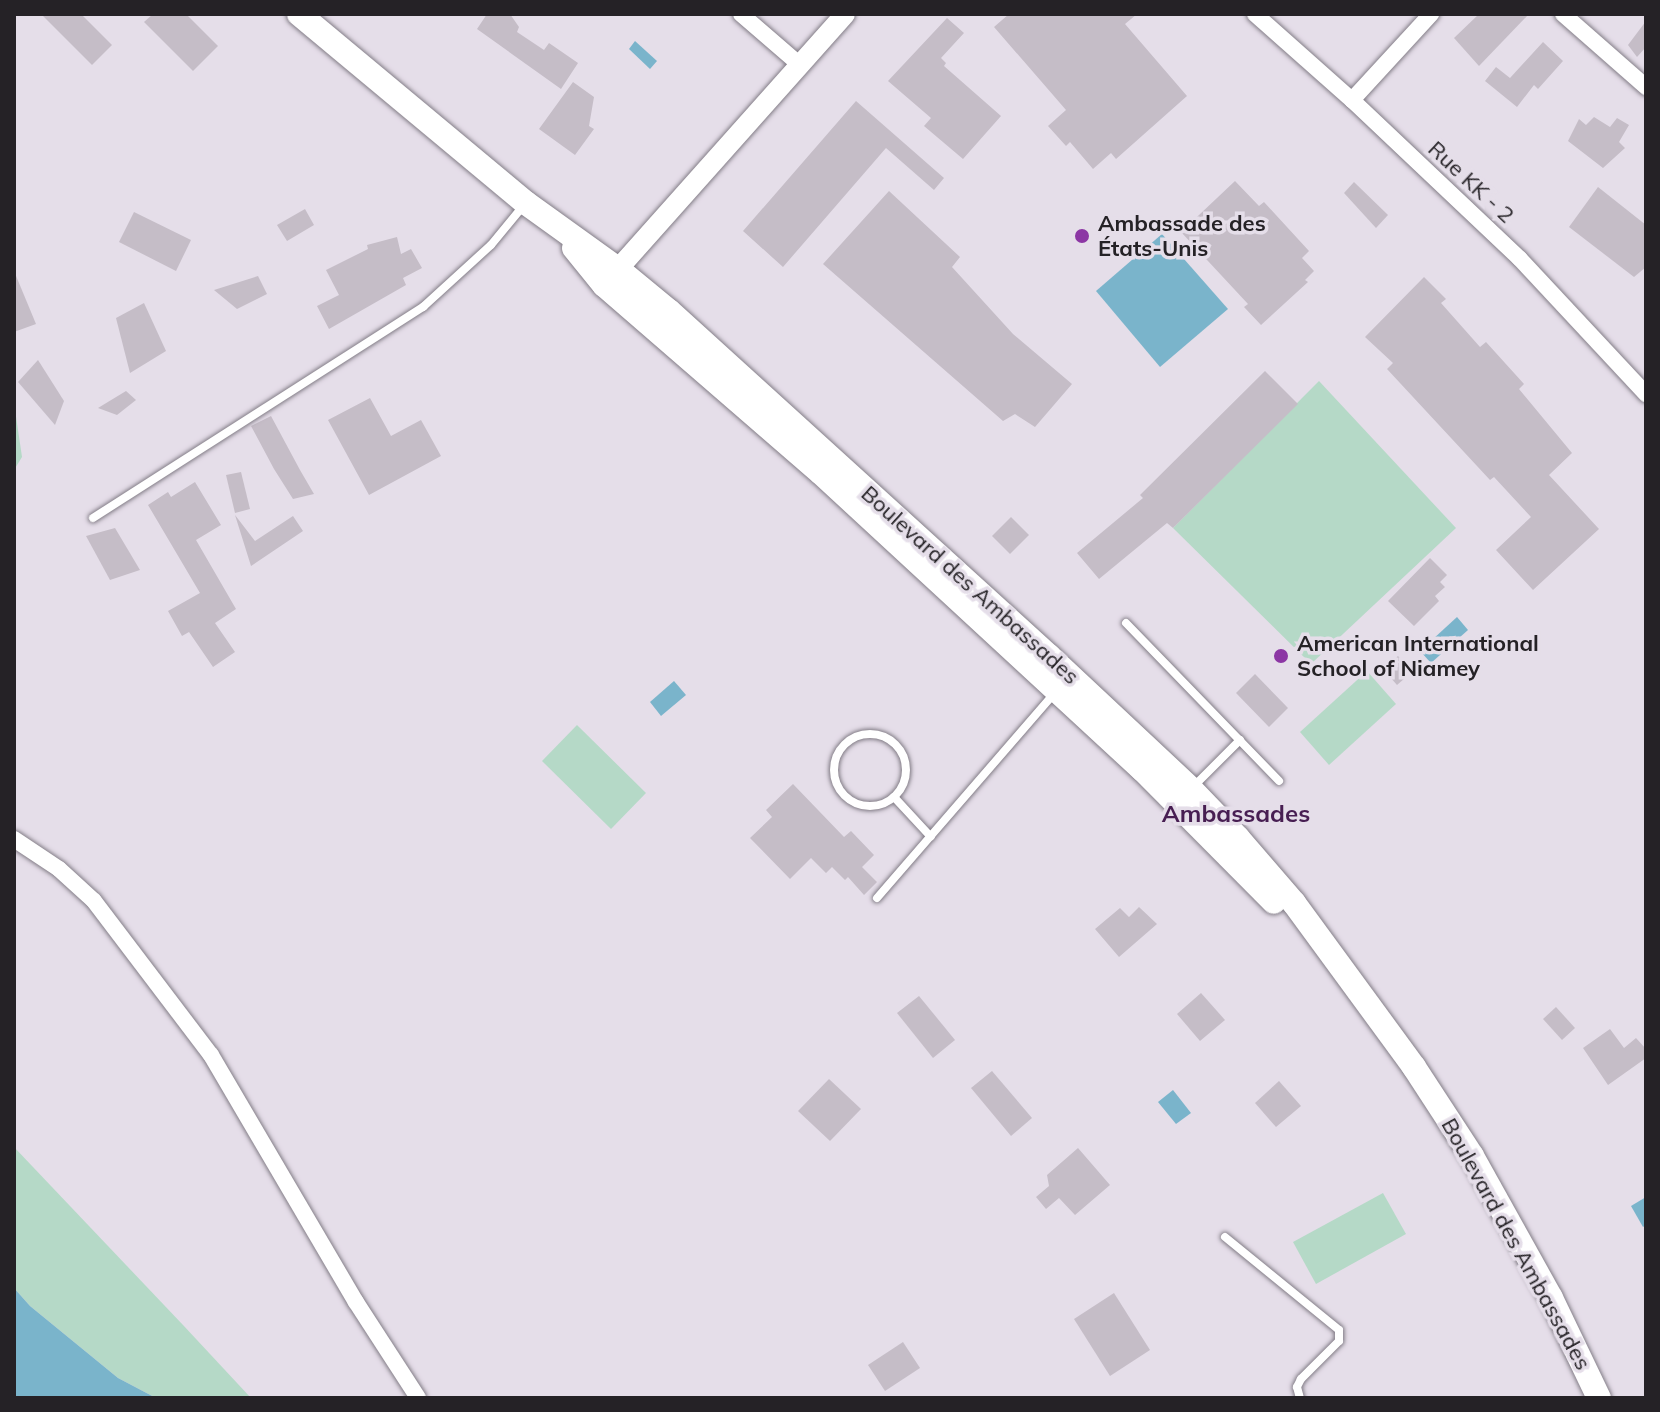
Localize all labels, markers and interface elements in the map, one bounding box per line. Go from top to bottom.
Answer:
street label: Rue KK - 2 [1423,136,1519,228]
place label: Ambassade des États-Unis [1098,210,1266,262]
marker: Ambassade des États-Unis [1073,227,1091,245]
street label: Boulevard des Ambassades [856,480,1084,690]
place label: American International School of Niamey [1297,630,1539,682]
marker: American International School of Niamey [1272,647,1290,665]
district label: Ambassades [1162,800,1310,828]
street label: Boulevard des Ambassades [1436,1114,1596,1374]

